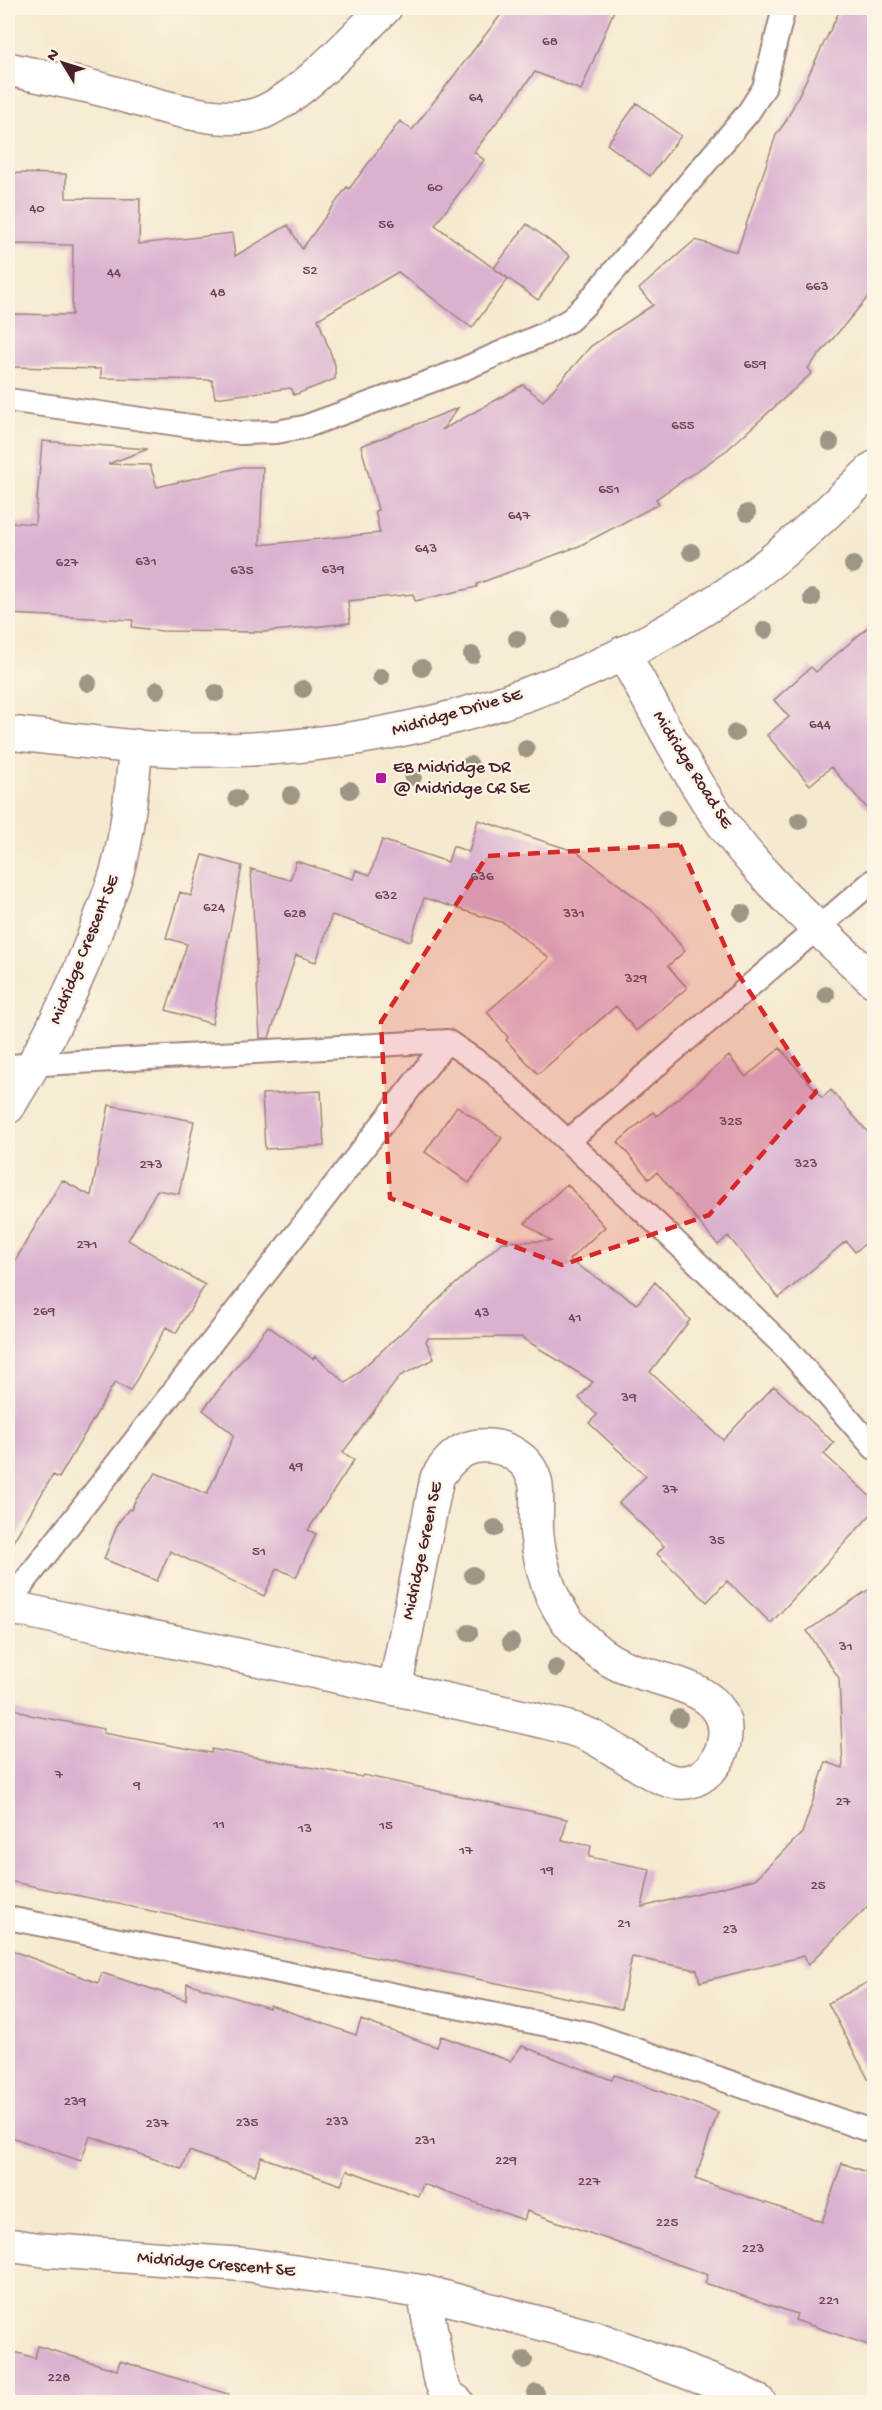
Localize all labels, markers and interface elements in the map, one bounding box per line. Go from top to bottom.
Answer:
north arrow [33,33,93,93]
house number: 68 [542,33,558,51]
text: N [43,46,65,66]
house number: 64 [469,89,483,107]
house number: 60 [427,179,444,197]
house number: 40 [29,200,45,218]
house number: 56 [378,216,394,234]
house number: 52 [302,262,318,280]
house number: 44 [107,264,121,282]
house number: 663 [806,278,829,296]
house number: 48 [210,284,226,302]
house number: 659 [743,356,767,374]
house number: 655 [671,417,695,435]
house number: 651 [598,481,620,499]
house number: 647 [508,507,531,525]
house number: 643 [415,540,437,558]
house number: 631 [135,553,157,571]
house number: 627 [56,554,80,572]
house number: 639 [322,561,345,579]
house number: 635 [230,562,254,580]
street label: Midridge Drive SE [389,684,525,742]
street label: Midridge Road SE [647,707,737,833]
house number: 644 [809,716,831,734]
place label: EB Midridge DR @ Midridge CR SE [393,758,530,800]
marker: EB Midridge DR @ Midridge CR SE [374,771,388,785]
house number: 636 [471,868,494,886]
street label: Midridge Crescent SE [46,872,125,1028]
house number: 632 [375,887,397,905]
house number: 624 [203,899,225,917]
house number: 628 [283,905,307,923]
house number: 331 [562,905,585,923]
house number: 329 [624,970,648,988]
house number: 325 [718,1113,743,1131]
house number: 323 [794,1155,818,1173]
house number: 273 [140,1156,163,1174]
house number: 271 [76,1236,98,1254]
house number: 269 [33,1303,56,1321]
house number: 43 [475,1304,490,1322]
house number: 41 [568,1309,582,1327]
house number: 39 [620,1389,637,1407]
house number: 49 [289,1458,304,1476]
street label: Midridge Green SE [398,1479,448,1622]
house number: 37 [661,1481,679,1499]
house number: 35 [708,1532,725,1550]
house number: 51 [252,1543,266,1561]
house number: 31 [838,1638,853,1656]
house number: 7 [54,1766,64,1784]
house number: 9 [132,1777,141,1795]
house number: 27 [835,1793,852,1811]
house number: 11 [212,1816,225,1834]
house number: 15 [378,1817,393,1835]
house number: 13 [297,1820,312,1838]
house number: 17 [458,1842,474,1860]
house number: 19 [539,1862,554,1880]
house number: 25 [810,1877,826,1895]
house number: 21 [617,1915,631,1933]
house number: 23 [722,1921,738,1939]
house number: 239 [64,2093,87,2111]
house number: 233 [326,2113,349,2131]
house number: 235 [235,2114,259,2132]
house number: 237 [146,2115,170,2133]
house number: 231 [414,2132,436,2150]
house number: 229 [495,2152,518,2170]
house number: 227 [578,2173,601,2191]
house number: 225 [656,2214,678,2232]
house number: 223 [742,2240,764,2258]
street label: Midridge Crescent SE [136,2248,297,2282]
house number: 221 [819,2292,839,2310]
house number: 228 [48,2369,70,2387]

